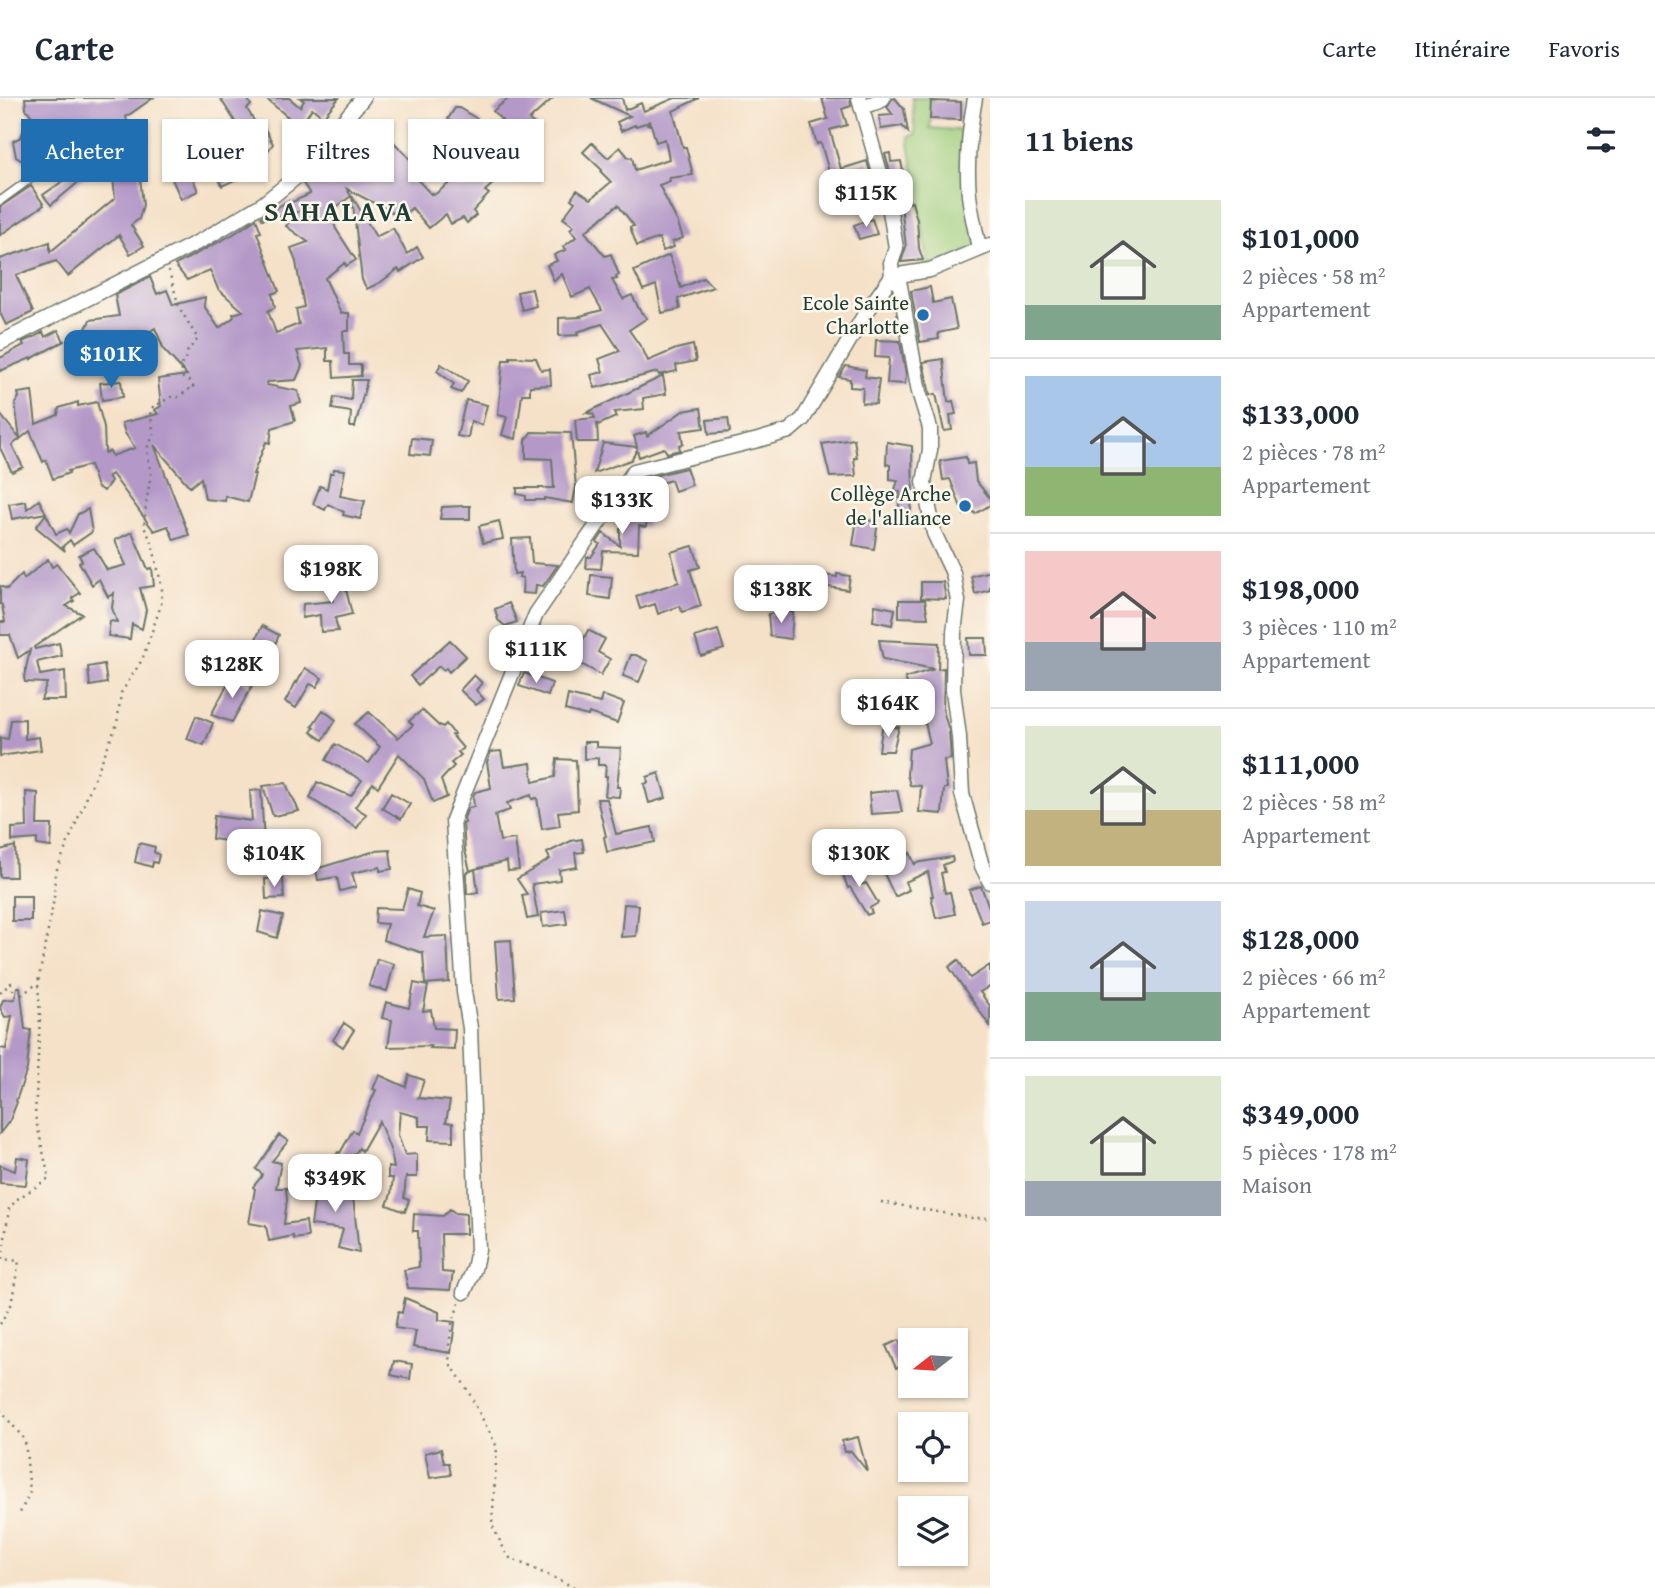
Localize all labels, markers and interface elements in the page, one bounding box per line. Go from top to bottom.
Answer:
text: Carte [35,24,114,72]
text: Carte [1323,31,1377,66]
text: Itinéraire [1415,31,1510,66]
text: Favoris [1548,31,1620,66]
text: 11 biens [1025,118,1134,162]
chip: Acheter [21,119,148,182]
chip: Louer [162,119,268,182]
chip: Filtres [282,119,394,182]
chip: Nouveau [408,119,544,182]
icon: filters [1582,121,1620,159]
pin: $115K [817,170,915,229]
text: $115K [835,175,897,208]
district label: SAHALAVA [264,190,414,231]
text: $101,000 [1242,215,1359,259]
icon: home [1081,228,1165,312]
text: 2 pièces · 58 m² [1242,259,1386,292]
place label: Ecole Sainte Charlotte [803,287,909,342]
text: Appartement [1242,292,1371,325]
marker: Ecole Sainte Charlotte [915,307,931,323]
pin: $101K [62,330,160,390]
text: $101K [80,336,142,369]
text: $133,000 [1242,391,1359,435]
icon: home [1081,404,1165,488]
text: 2 pièces · 78 m² [1242,435,1386,468]
text: Appartement [1242,468,1371,501]
pin: $133K [573,476,671,536]
place label: Collège Arche de l'alliance [831,478,951,533]
text: $133K [591,482,653,515]
marker: Collège Arche de l'alliance [957,498,973,514]
pin: $198K [282,546,380,605]
text: $198K [300,551,362,584]
pin: $138K [732,566,830,625]
text: $198,000 [1242,566,1359,610]
text: $138K [750,571,812,604]
icon: home [1081,579,1165,663]
text: 3 pièces · 110 m² [1242,610,1397,643]
pin: $111K [487,626,585,685]
text: $111K [505,631,567,664]
pin: $128K [183,640,281,700]
text: Appartement [1242,643,1371,676]
text: $128K [201,646,263,679]
pin: $164K [839,680,937,739]
text: $164K [857,685,919,718]
text: $111,000 [1242,741,1359,785]
icon: home [1081,754,1165,838]
text: 2 pièces · 58 m² [1242,785,1386,818]
text: Appartement [1242,818,1371,851]
pin: $104K [225,830,323,889]
pin: $130K [810,830,908,889]
text: $104K [243,835,305,868]
text: $130K [828,835,890,868]
text: $128,000 [1242,916,1359,960]
icon: home [1081,929,1165,1013]
text: 2 pièces · 66 m² [1242,960,1386,993]
text: Appartement [1242,993,1371,1026]
text: $349,000 [1242,1091,1359,1135]
icon: home [1081,1104,1165,1188]
text: 5 pièces · 178 m² [1242,1135,1397,1168]
pin: $349K [286,1154,384,1214]
text: $349K [304,1160,366,1193]
text: Maison [1242,1168,1312,1201]
north arrow [898,1328,968,1398]
map controls [898,1328,968,1566]
button: locate [898,1412,968,1482]
button: layers [898,1496,968,1566]

